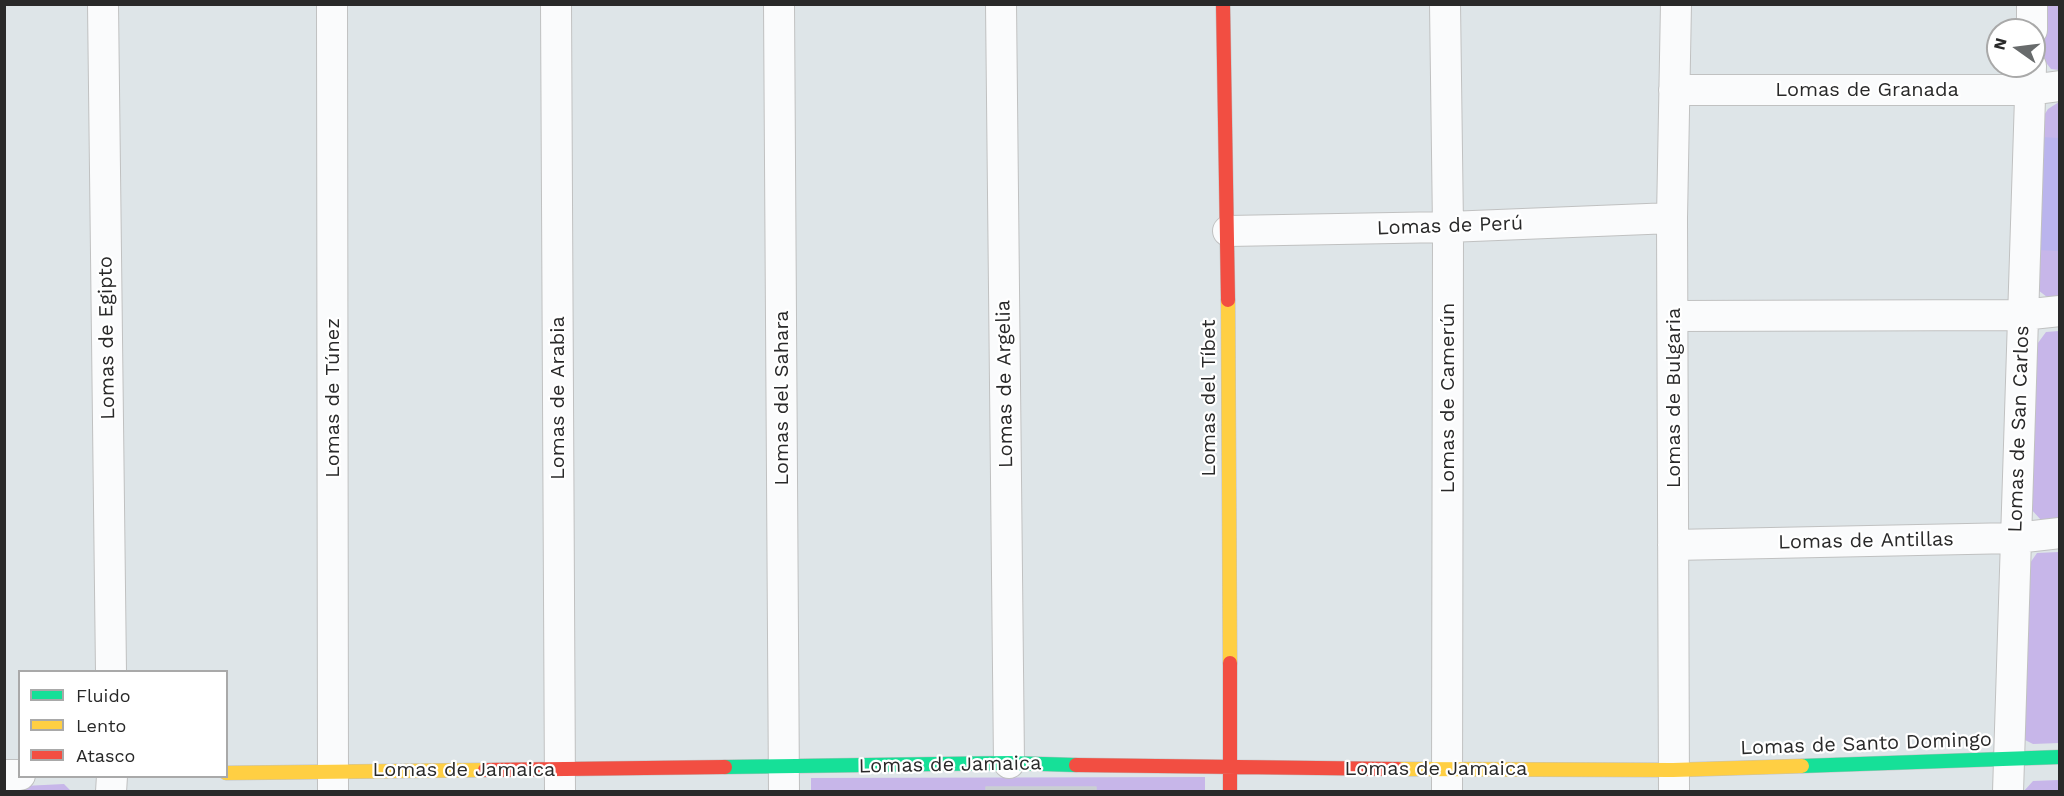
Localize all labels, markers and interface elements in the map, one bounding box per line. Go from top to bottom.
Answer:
north arrow [1986,18,2046,78]
text: N [1989,36,2011,52]
street label: Lomas de Granada [1775,78,1959,102]
street label: Lomas de Perú [1376,211,1524,241]
street label: Lomas de Egipto [94,256,120,420]
street label: Lomas de Argelia [992,300,1018,468]
street label: Lomas de Camerún [1436,303,1460,493]
street label: Lomas de Bulgaria [1662,308,1686,488]
street label: Lomas del Sahara [770,310,794,486]
street label: Lomas de Arabia [546,316,570,480]
street label: Lomas de Túnez [321,318,345,478]
street label: Lomas del Tíbet [1197,319,1221,477]
street label: Lomas de San Carlos [2003,325,2035,533]
street label: Lomas de Antillas [1778,527,1954,555]
legend [18,670,228,778]
text: Fluido [76,685,130,706]
text: Lento [76,715,126,736]
street label: Lomas de Santo Domingo [1740,728,1992,760]
text: Atasco [76,745,135,766]
street label: Lomas de Jamaica [858,751,1042,779]
street label: Lomas de Jamaica [1345,757,1527,781]
street label: Lomas de Jamaica [373,758,555,782]

